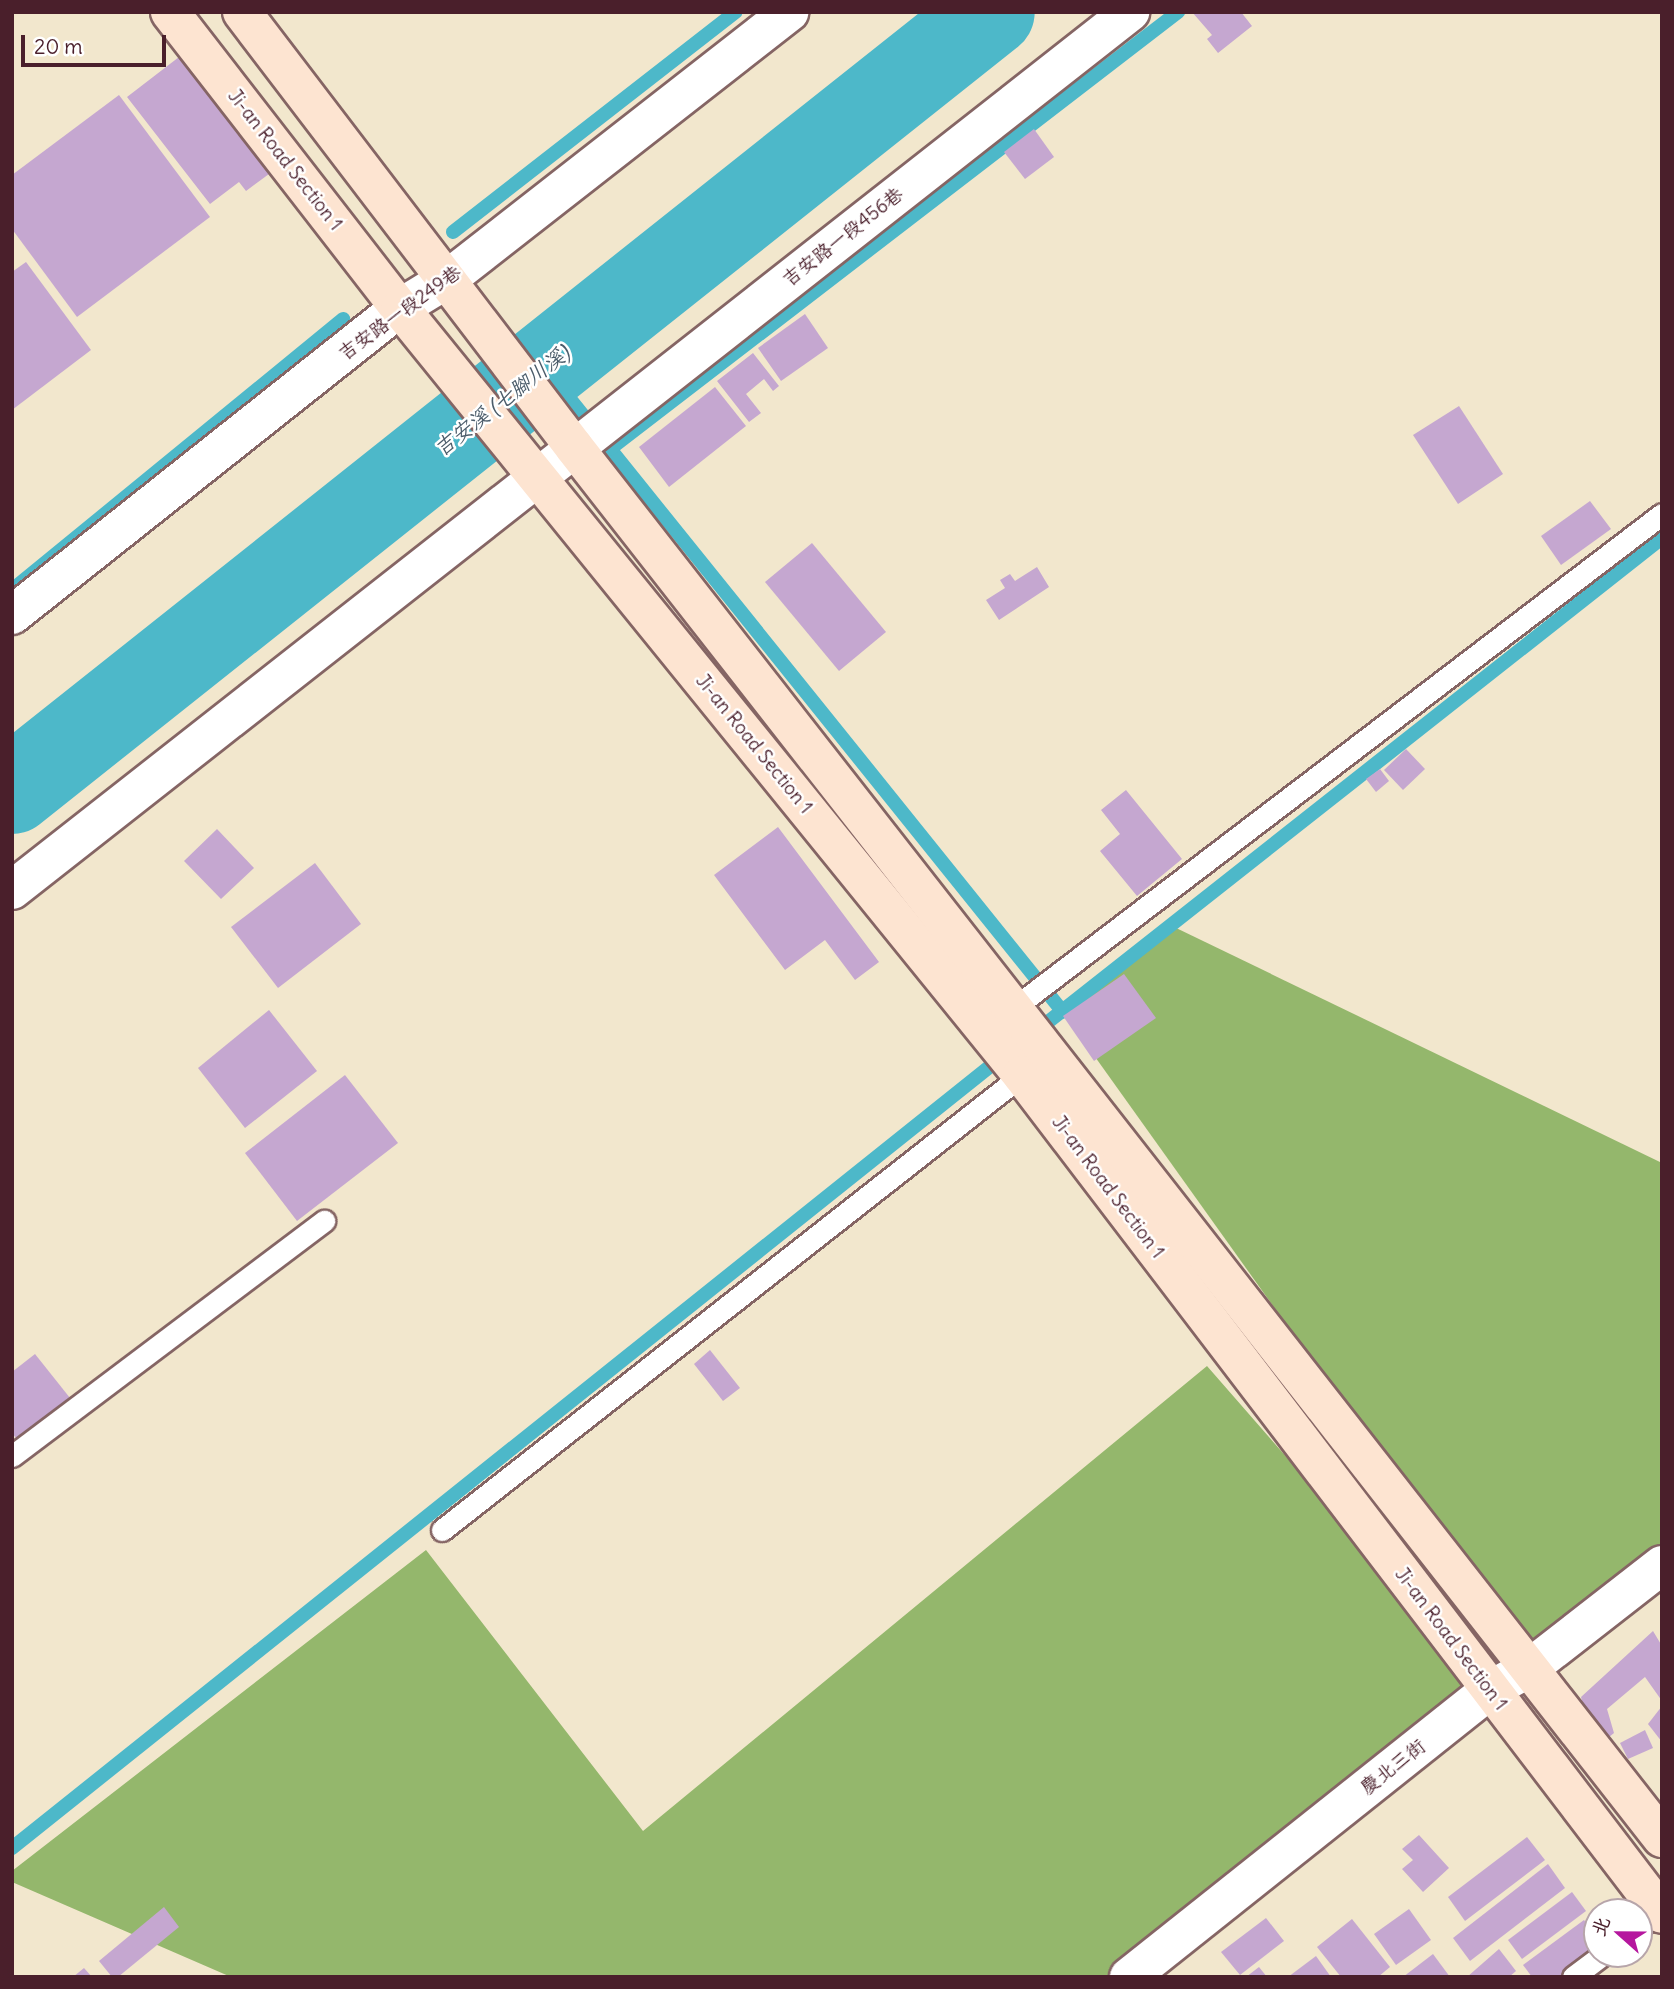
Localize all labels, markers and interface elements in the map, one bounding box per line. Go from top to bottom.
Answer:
scale bar [24,21,170,65]
text: 20 m [34,33,83,60]
street label: Ji-an Road Section 1 [223,85,347,235]
street label: 吉安路一段456巷 [778,183,908,291]
street label: 吉安路一段249巷 [334,261,466,365]
water label: 吉安溪 (七腳川溪) [429,340,575,462]
street label: Ji-an Road Section 1 [691,670,817,818]
street label: Ji-an Road Section 1 [1047,1111,1169,1263]
street label: Ji-an Road Section 1 [1390,1563,1512,1715]
street label: 慶北三街 [1356,1735,1430,1799]
north arrow [1583,1898,1653,1968]
text: 北 [1586,1913,1615,1939]

